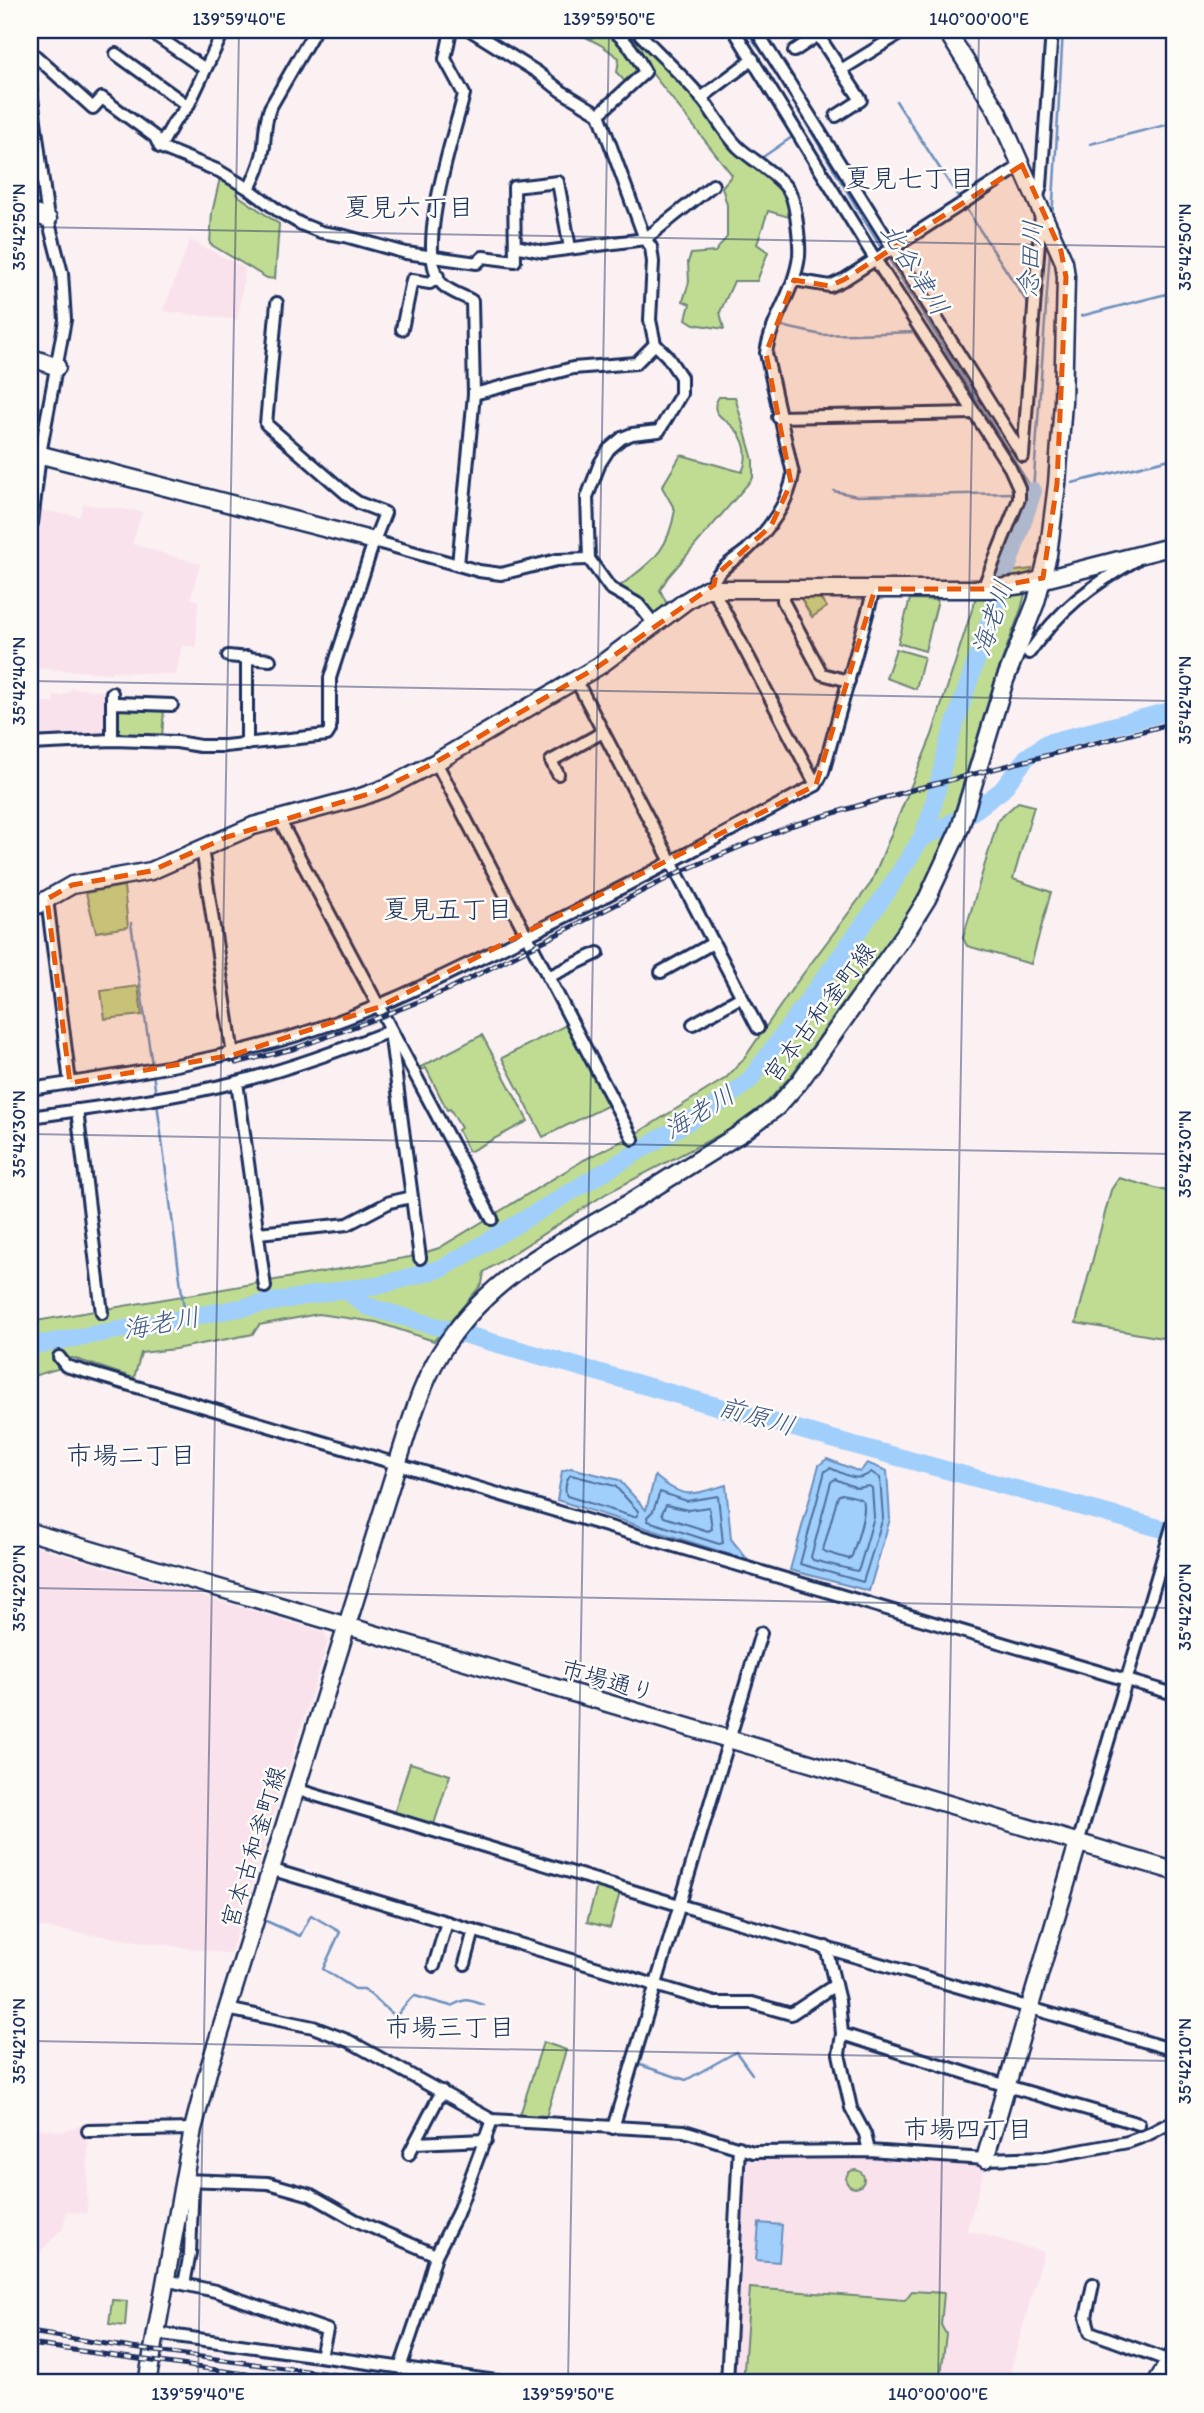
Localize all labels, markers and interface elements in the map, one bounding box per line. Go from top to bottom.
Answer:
text: 139°59'40"E [192,8,286,30]
text: 139°59'50"E [563,8,655,30]
text: 140°00'00"E [929,8,1029,30]
district label: 夏見七丁目 [845,162,975,194]
text: 35°42'50"N [8,183,30,271]
district label: 夏見六丁目 [344,191,474,223]
text: 35°42'50"N [1174,203,1196,291]
water label: 北谷津川 [874,216,956,322]
water label: 念田川 [1011,219,1049,299]
water label: 海老川 [965,576,1019,660]
text: 35°42'40"N [8,637,30,725]
text: 35°42'40"N [1174,656,1196,744]
district label: 夏見五丁目 [383,893,513,925]
street label: 宮本古和釜町線 [757,936,881,1088]
water label: 海老川 [657,1078,741,1146]
text: 35°42'30"N [8,1090,30,1178]
text: 35°42'30"N [1174,1110,1196,1198]
water label: 海老川 [120,1300,202,1346]
water label: 前原川 [715,1390,799,1442]
district label: 市場二丁目 [66,1439,196,1471]
text: 35°42'20"N [8,1544,30,1632]
text: 35°42'20"N [1174,1563,1196,1651]
street label: 市場通り [558,1653,658,1707]
street label: 宮本古和釜町線 [215,1762,291,1932]
text: 35°42'10"N [8,1998,30,2084]
district label: 市場三丁目 [385,2011,515,2043]
text: 35°42'10"N [1174,2018,1196,2104]
district label: 市場四丁目 [903,2113,1033,2145]
text: 139°59'40"E [151,2383,245,2405]
text: 139°59'50"E [522,2383,614,2405]
text: 140°00'00"E [888,2383,988,2405]

